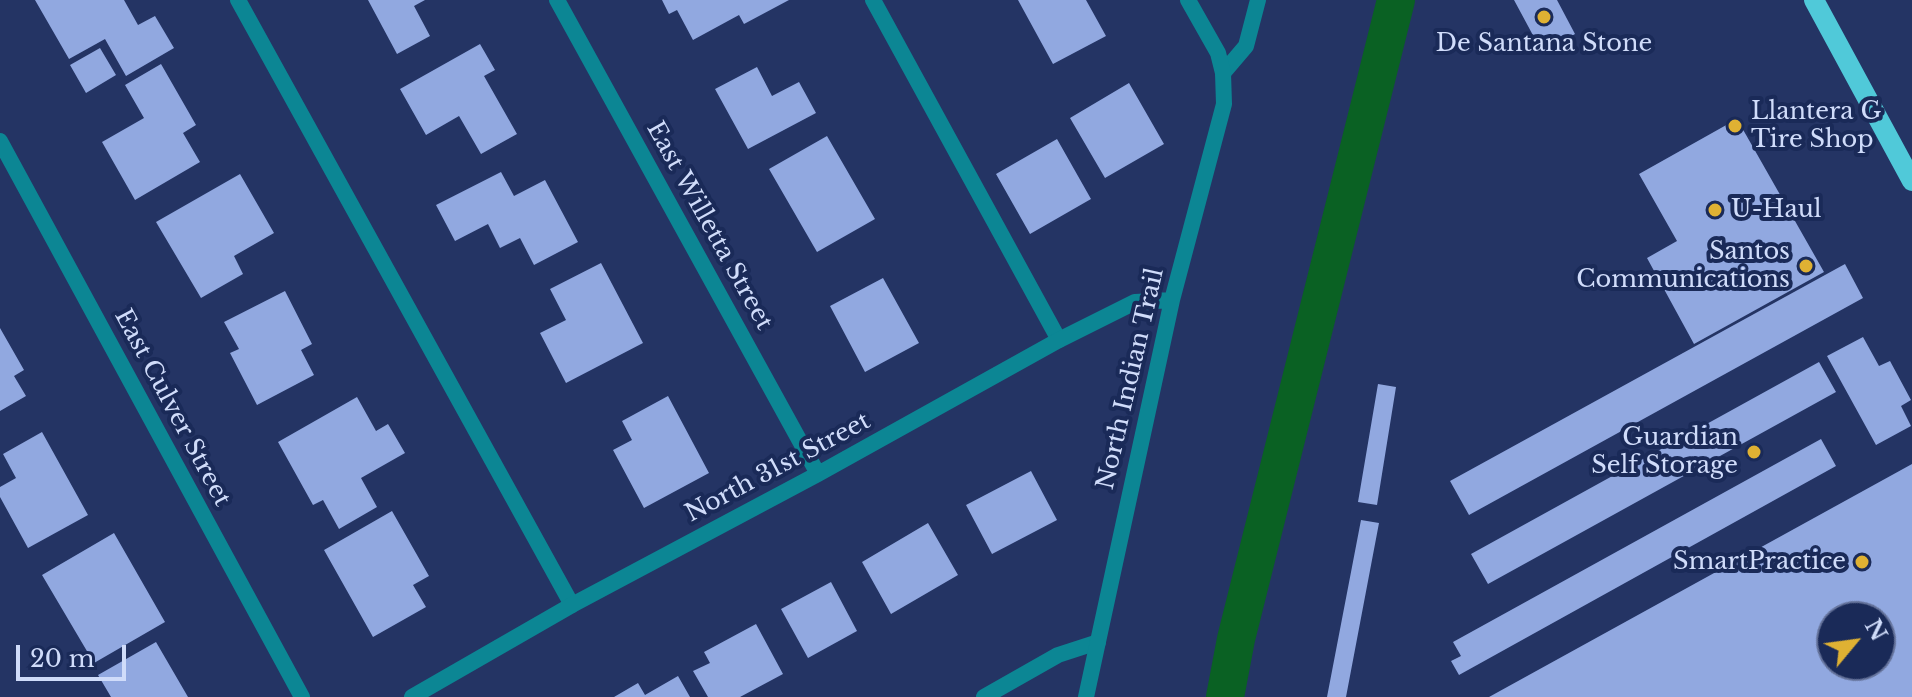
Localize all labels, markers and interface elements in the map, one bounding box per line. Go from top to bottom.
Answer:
marker: De Santana Stone [1535,8,1553,26]
place label: De Santana Stone [1436,30,1652,58]
place label: Llantera G Tire Shop [1751,98,1881,154]
street label: East Willetta Street [640,117,778,335]
marker: Llantera G Tire Shop [1726,117,1744,135]
place label: U-Haul [1731,196,1822,224]
marker: U-Haul [1706,201,1724,219]
place label: Santos Communications [1576,238,1790,294]
marker: Santos Communications [1797,257,1815,275]
street label: North Indian Trail [1092,265,1170,493]
street label: East Culver Street [108,305,236,511]
street label: North 31st Street [681,407,875,529]
place label: Guardian Self Storage [1591,424,1738,480]
marker: Guardian Self Storage [1745,443,1763,461]
place label: SmartPractice [1673,548,1846,576]
marker: SmartPractice [1853,553,1871,571]
north arrow [1816,601,1896,681]
text: N [1859,615,1893,646]
scale bar [20,629,130,679]
text: 20 m [30,644,95,673]

